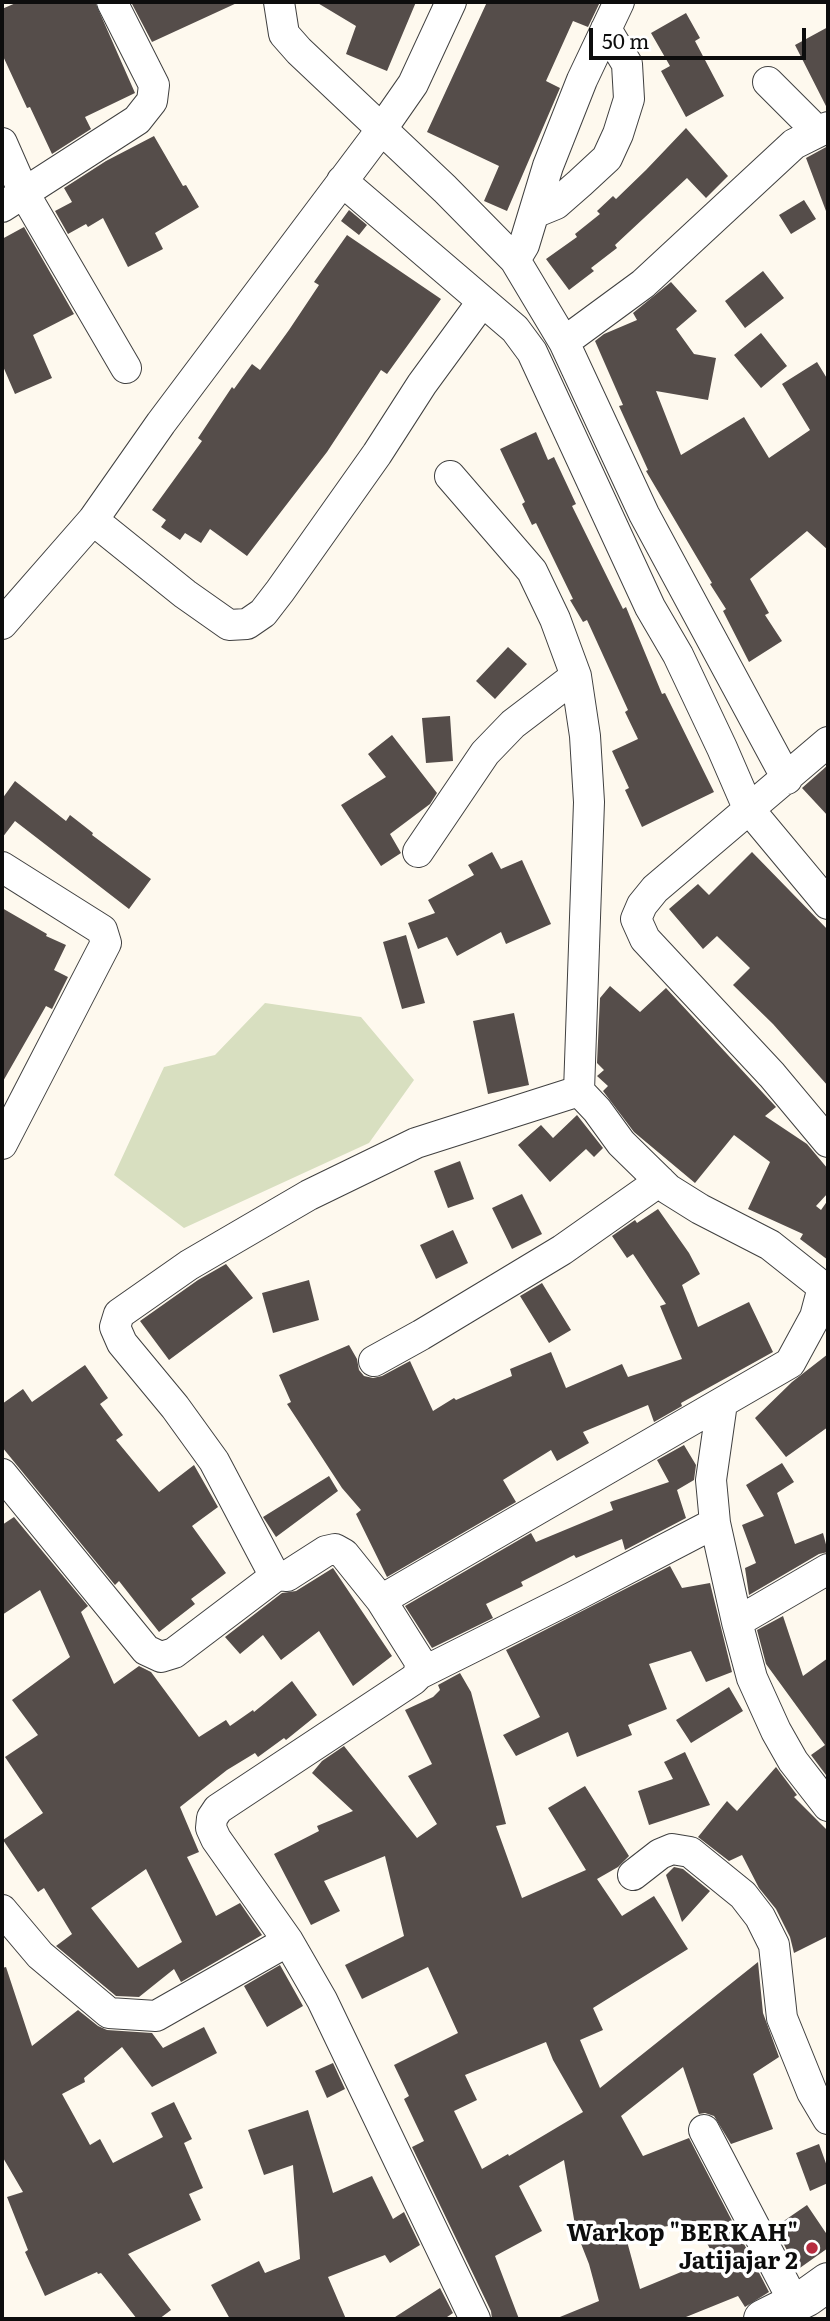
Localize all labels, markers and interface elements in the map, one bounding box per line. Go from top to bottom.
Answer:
scale bar [592,14,809,58]
text: 50 m [602,24,649,55]
place label: Warkop "BERKAH" Jatijajar 2 [566,2220,798,2276]
marker: Warkop "BERKAH" Jatijajar 2 [804,2240,820,2256]

